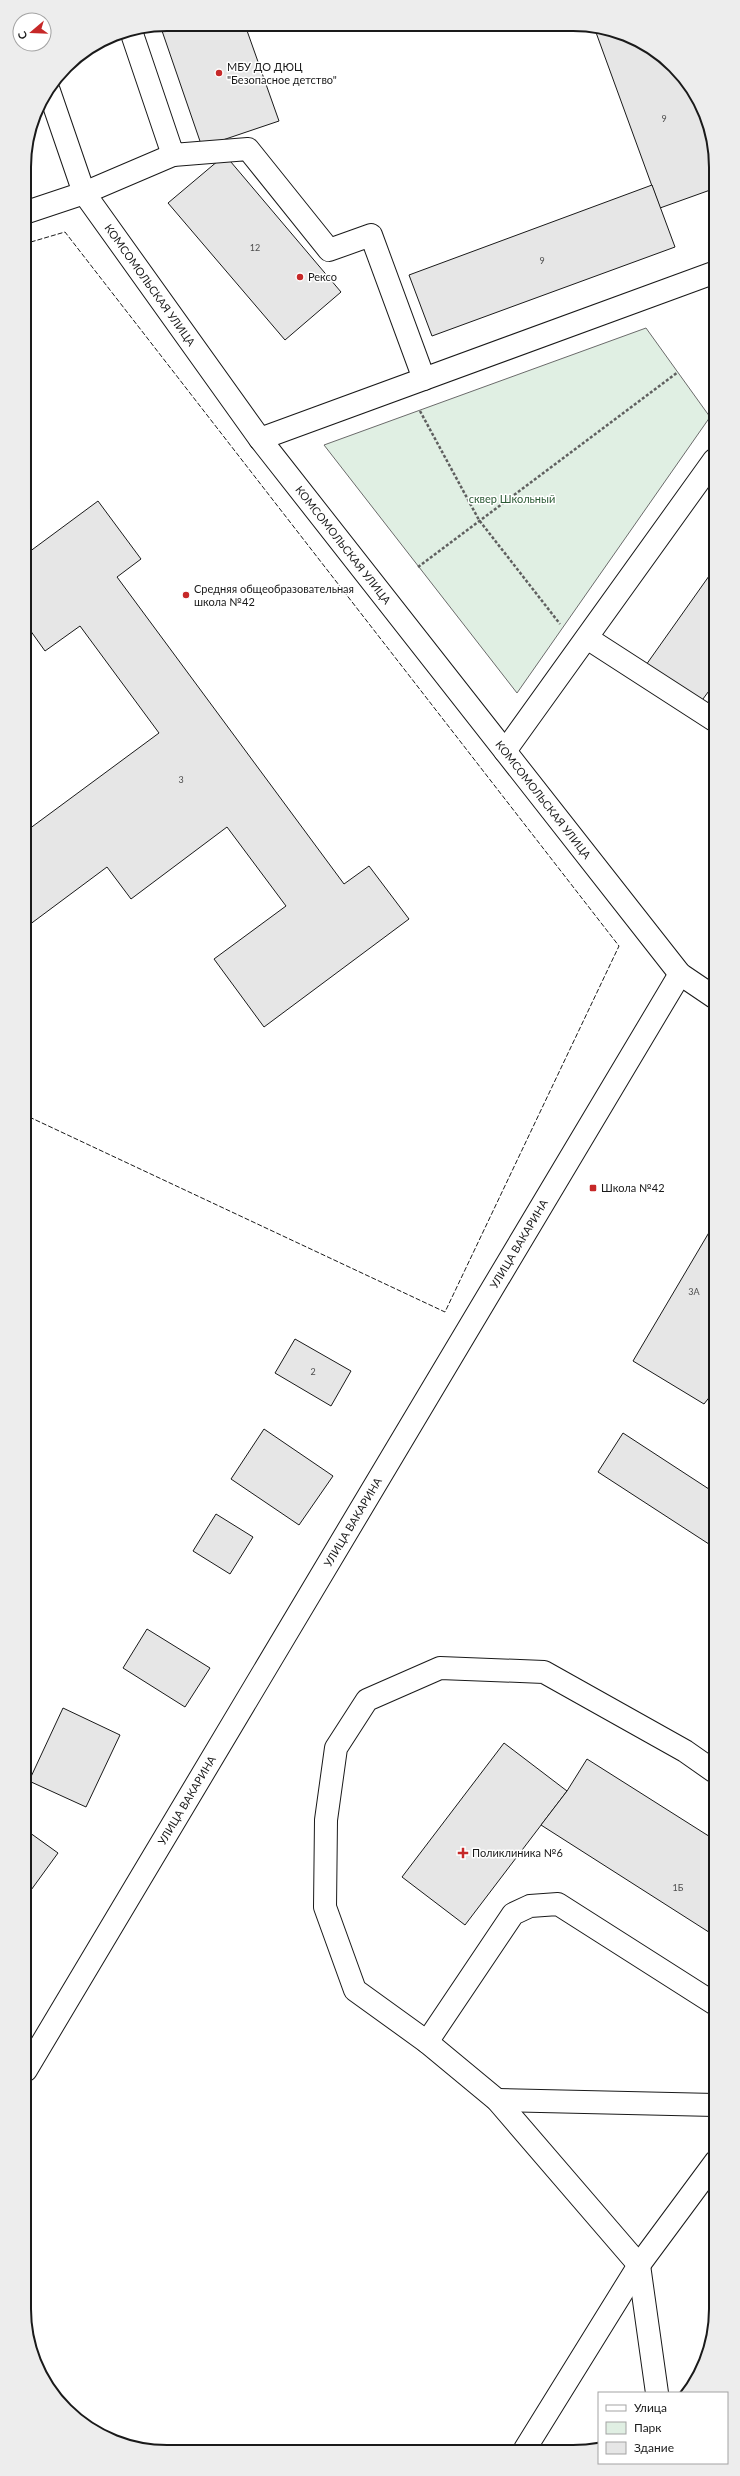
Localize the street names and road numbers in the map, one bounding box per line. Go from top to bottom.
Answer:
street label: КОМСОМОЛЬСКАЯ УЛИЦА [102,221,199,349]
street label: КОМСОМОЛЬСКАЯ УЛИЦА [293,483,394,607]
street label: КОМСОМОЛЬСКАЯ УЛИЦА [493,738,594,862]
street label: УЛИЦА ВАКАРИНА [487,1196,550,1291]
street label: УЛИЦА ВАКАРИНА [321,1474,384,1569]
street label: УЛИЦА ВАКАРИНА [155,1753,218,1847]

